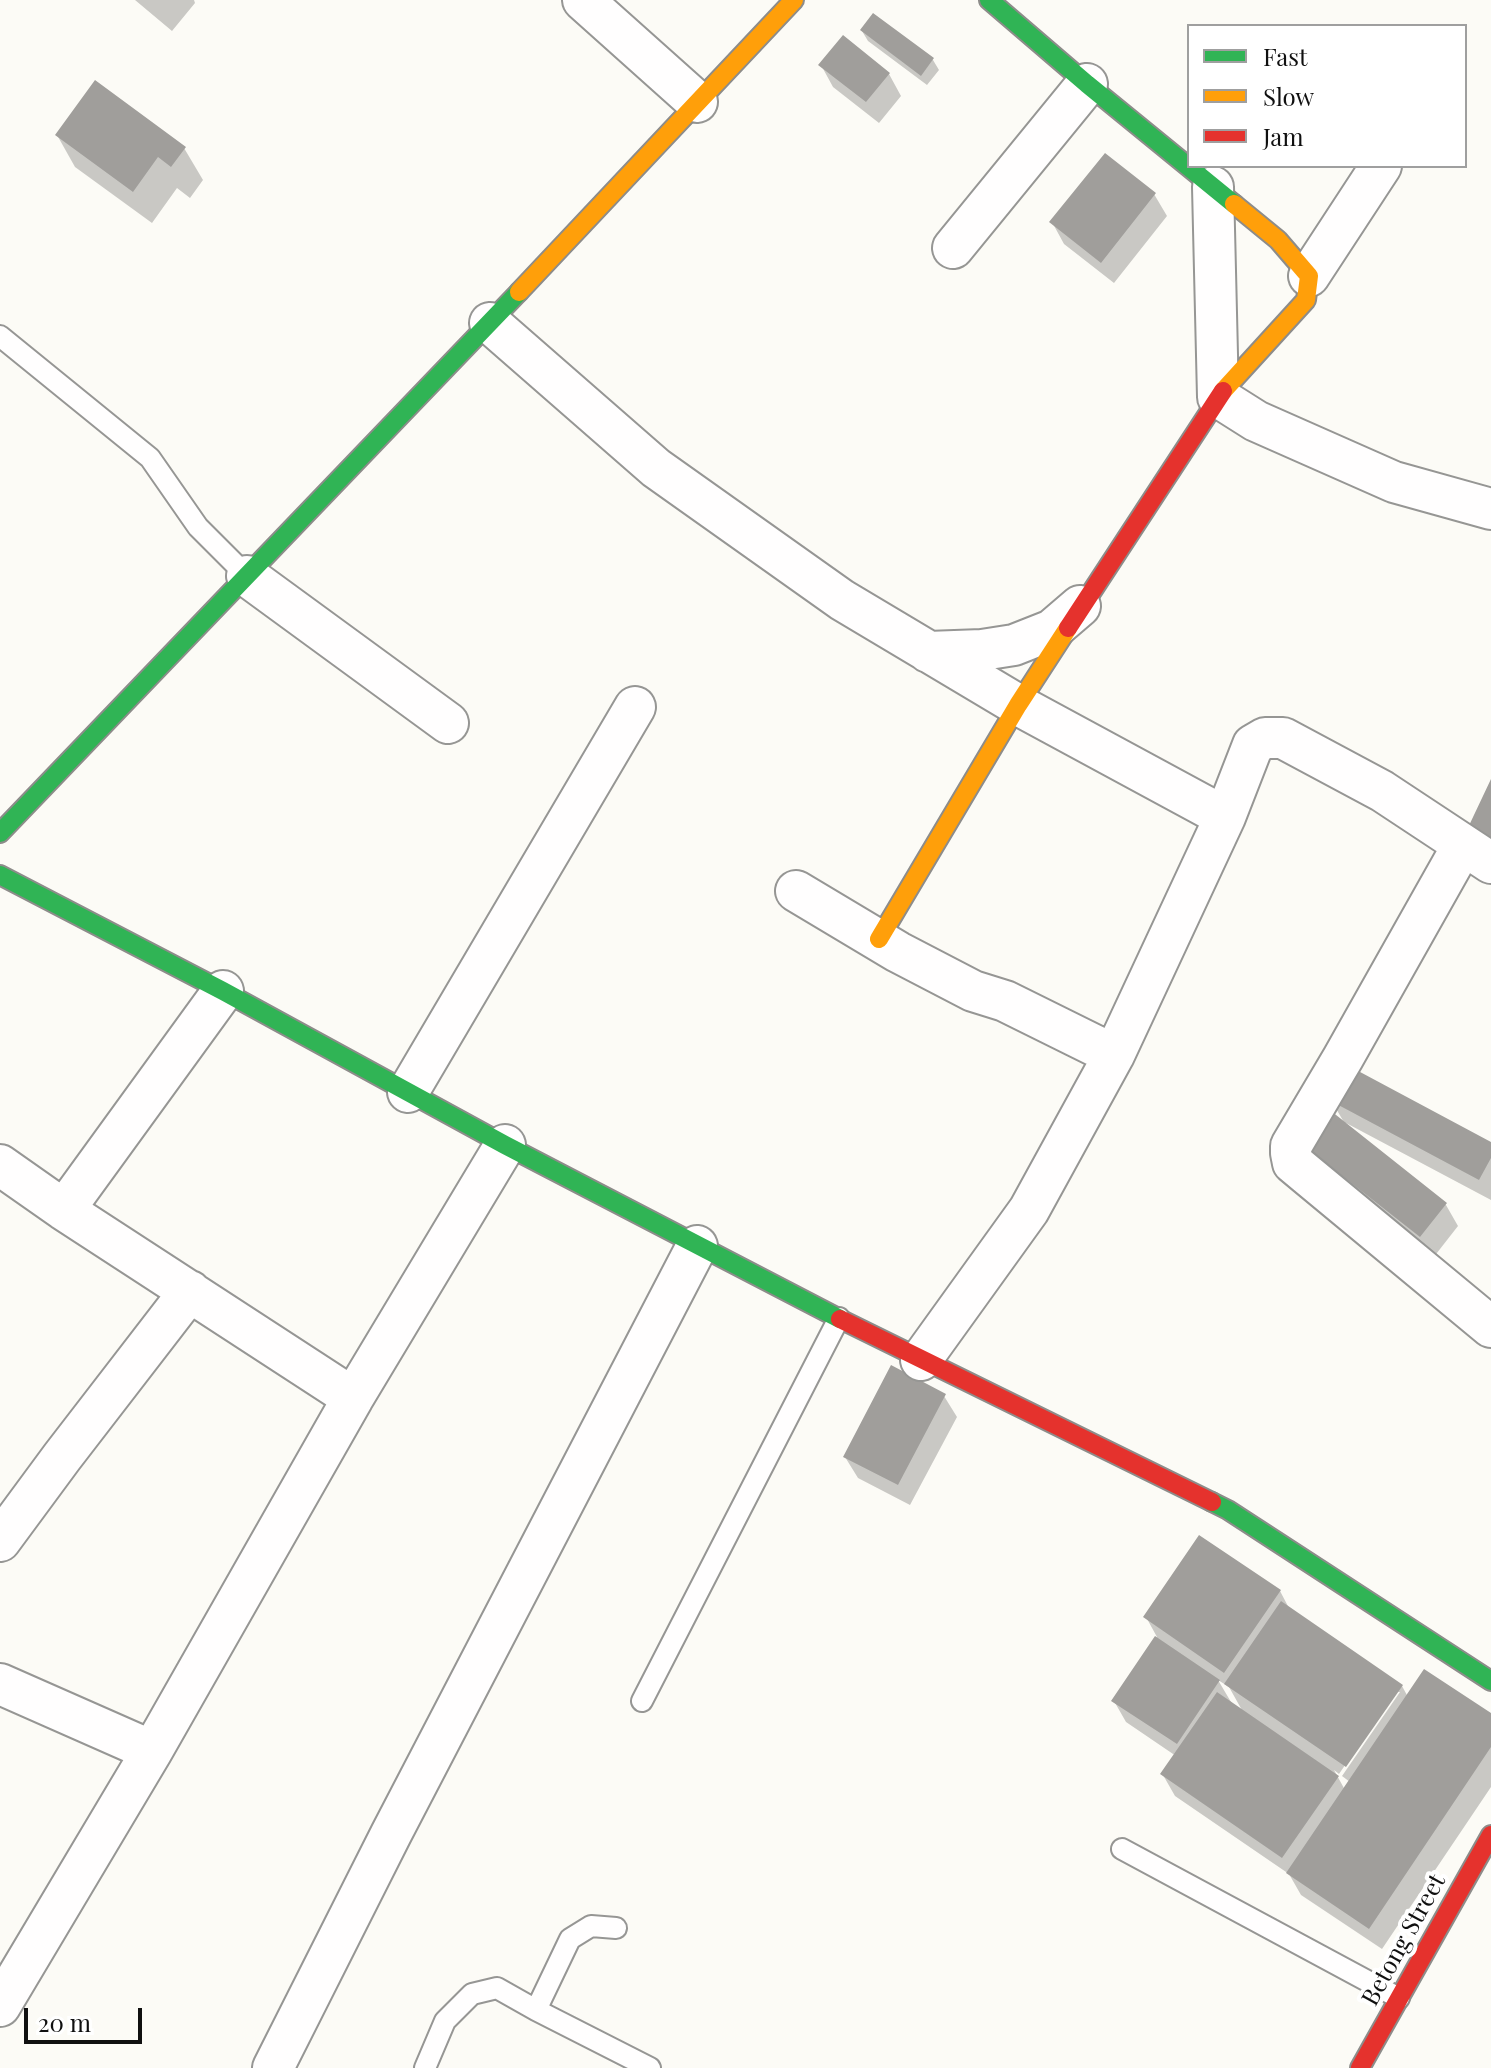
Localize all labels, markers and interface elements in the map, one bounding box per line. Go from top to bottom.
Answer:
legend [1187,24,1467,168]
text: Fast [1263,40,1308,72]
text: Slow [1263,80,1314,112]
text: Jam [1263,120,1304,152]
street label: Betong Street [1356,1869,1452,2011]
scale bar [28,1992,146,2042]
text: 20 m [38,2006,91,2038]

